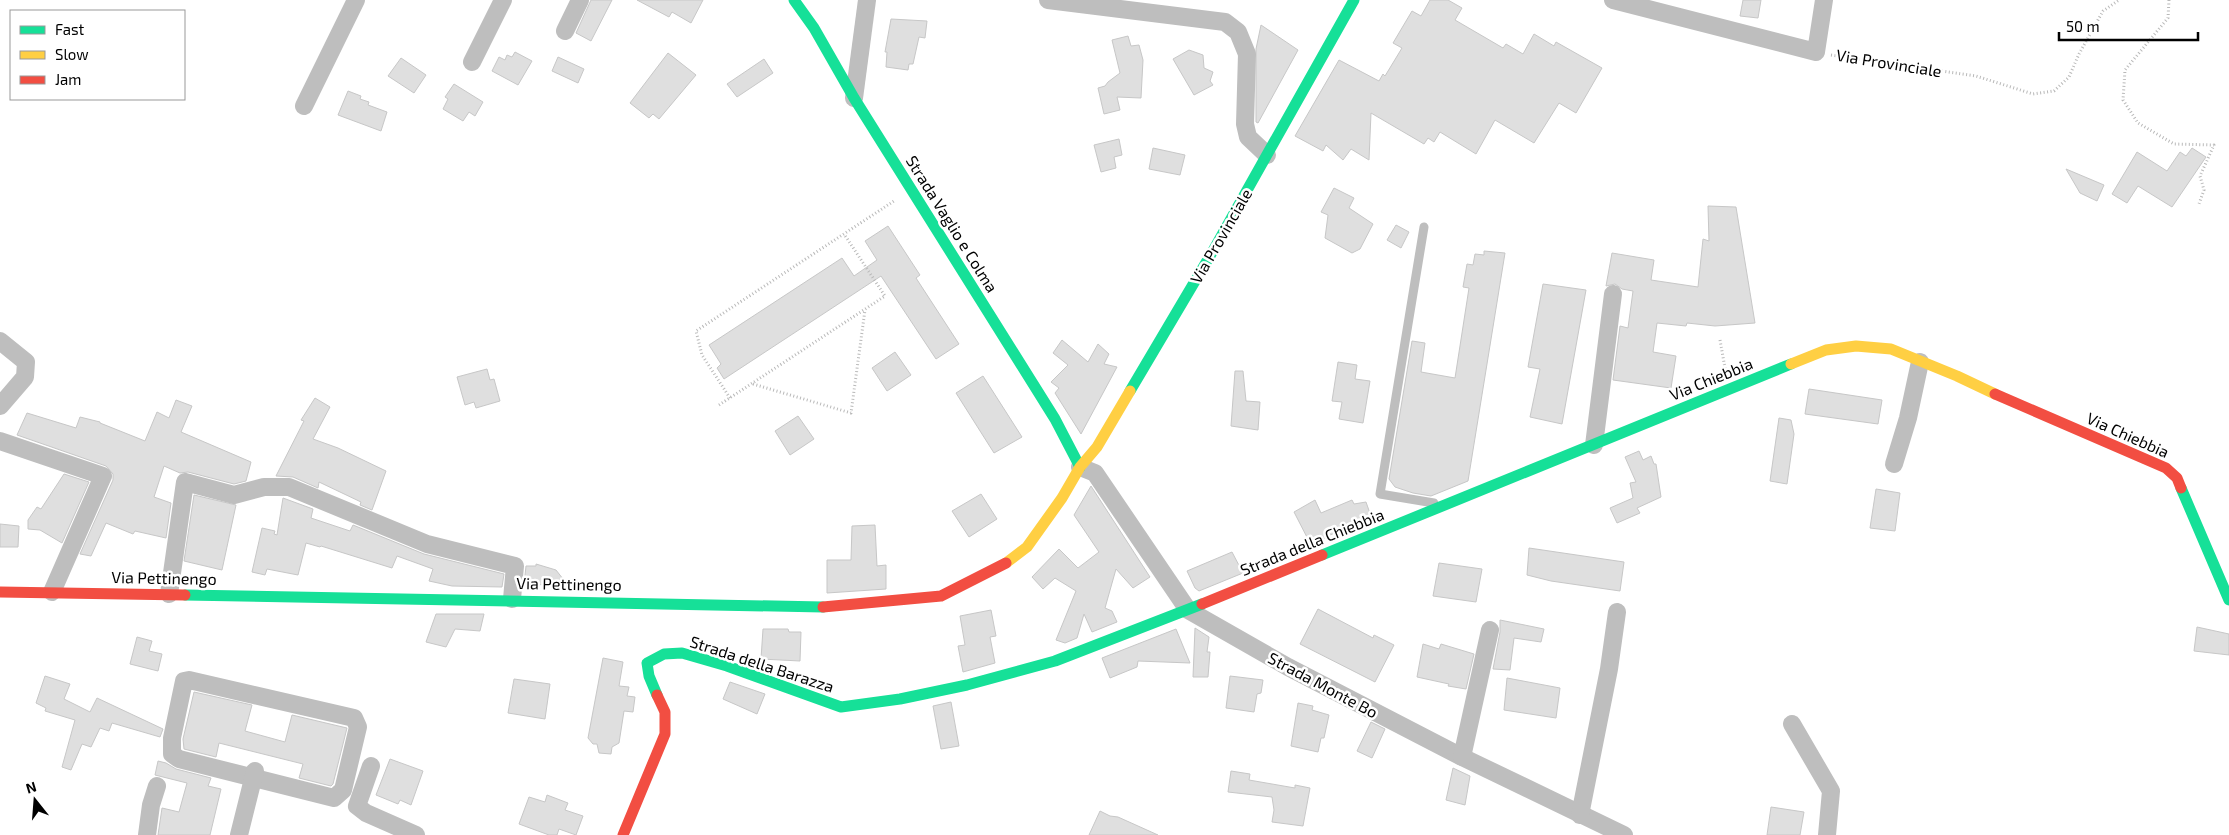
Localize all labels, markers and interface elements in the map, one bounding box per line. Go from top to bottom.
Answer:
legend [10,10,185,100]
scale bar [2059,10,2198,42]
text: 50 m [2066,17,2100,35]
text: Fast [55,20,85,38]
text: Slow [55,45,89,63]
street label: Via Provinciale [1835,45,1943,80]
text: Jam [55,70,81,88]
street label: Strada Vaglio e Colma [903,152,1002,296]
street label: Via Provinciale [1186,185,1255,287]
street label: Via Chiebbia [1666,353,1755,404]
street label: Via Chiebbia [2084,408,2172,461]
street label: Strada della Chiebbia [1237,504,1386,579]
street label: Via Pettinengo [111,567,217,588]
street label: Via Pettinengo [516,573,622,594]
street label: Strada della Barazza [688,631,837,696]
street label: Strada Monte Bo [1265,648,1381,721]
north arrow [10,775,60,825]
text: N [24,777,38,797]

